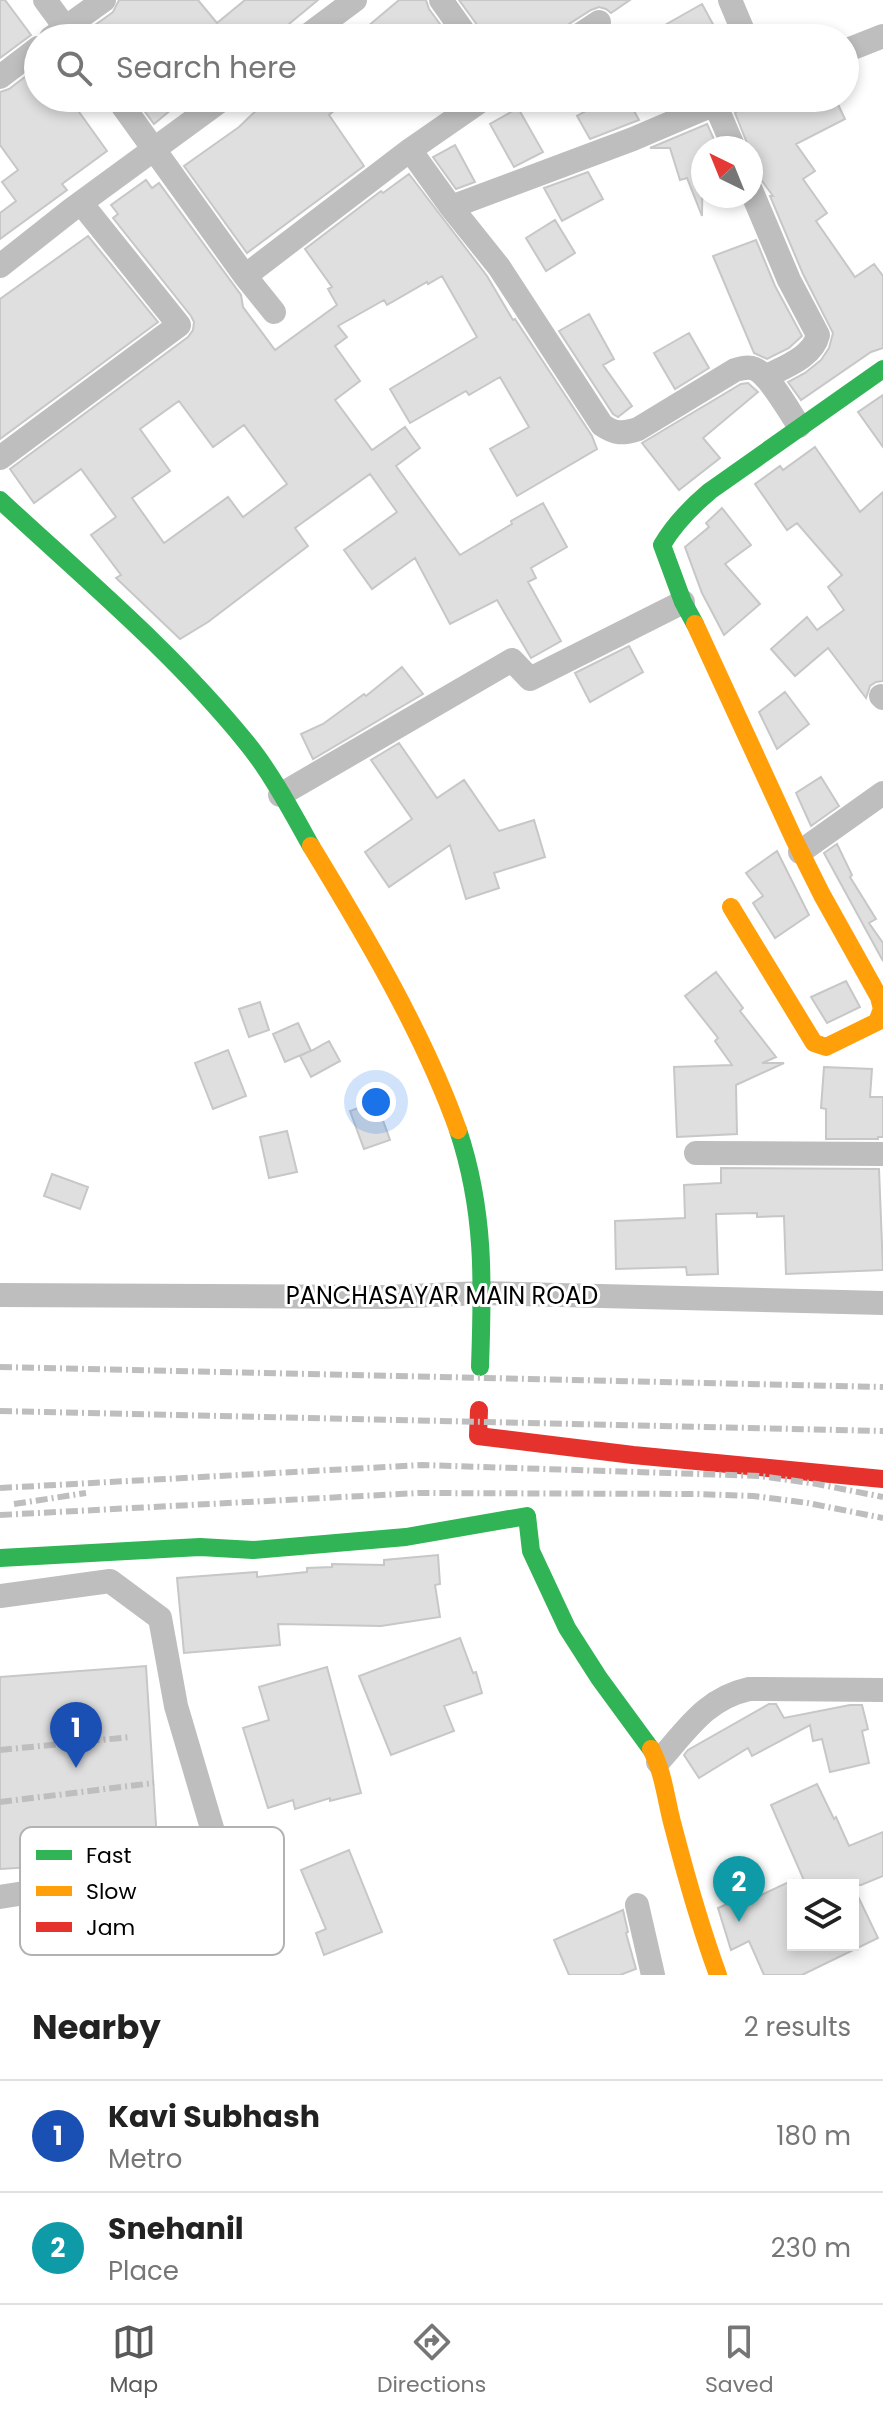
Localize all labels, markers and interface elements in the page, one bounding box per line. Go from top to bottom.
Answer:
search box [24,24,859,112]
icon: search [52,46,96,90]
text: Search here [116,46,297,89]
north arrow [691,136,763,208]
your location [356,1082,396,1122]
street label: PANCHASAYAR MAIN ROAD [286,1279,598,1312]
pin: 1 [50,1702,102,1768]
legend [20,1827,284,1955]
text: Fast [86,1840,131,1871]
pin: 2 [713,1856,765,1922]
text: Slow [86,1876,136,1907]
map controls [787,1879,859,1951]
button: layers [787,1879,859,1951]
text: Jam [86,1912,135,1943]
text: Nearby [32,2003,161,2051]
text: 2 results [744,2009,851,2045]
text: Kavi Subhash [108,2095,320,2138]
text: 1 [53,2118,63,2154]
text: 180 m [776,2118,851,2154]
text: Metro [108,2141,182,2177]
text: Snehanil [108,2207,244,2250]
text: 2 [51,2230,65,2266]
text: 230 m [771,2230,851,2266]
text: Place [108,2253,179,2289]
tab: Map [109,2320,158,2401]
tab: Directions [377,2320,486,2401]
tab: Saved [705,2320,774,2401]

